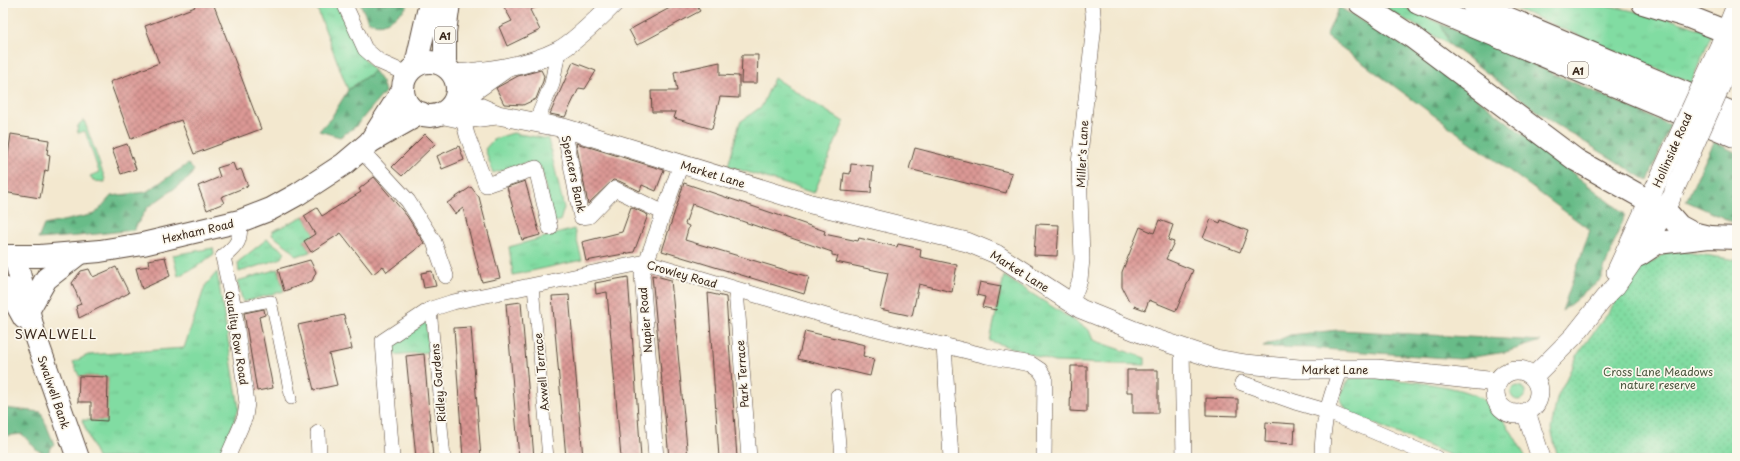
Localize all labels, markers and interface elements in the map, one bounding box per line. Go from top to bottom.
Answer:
road number: A1 [435,27,455,43]
road number: A1 [1568,62,1588,78]
street label: Hollinside Road [1648,110,1696,190]
street label: Miller's Lane [1072,120,1092,188]
street label: Spencers Bank [558,134,591,215]
street label: Market Lane [679,156,747,192]
street label: Hexham Road [161,215,235,247]
street label: Market Lane [987,246,1053,296]
street label: Crowley Road [645,256,719,292]
street label: Napier Road [634,286,656,354]
street label: Quality Row Road [221,290,253,386]
district label: SWALWELL [15,324,97,343]
street label: Axwell Terrace [529,332,553,412]
street label: Park Terrace [731,339,753,408]
street label: Ridley Gardens [426,343,450,423]
street label: Swalwell Bank [33,353,75,431]
street label: Market Lane [1302,361,1368,378]
park label: Cross Lane Meadows nature reserve [1603,363,1713,393]

